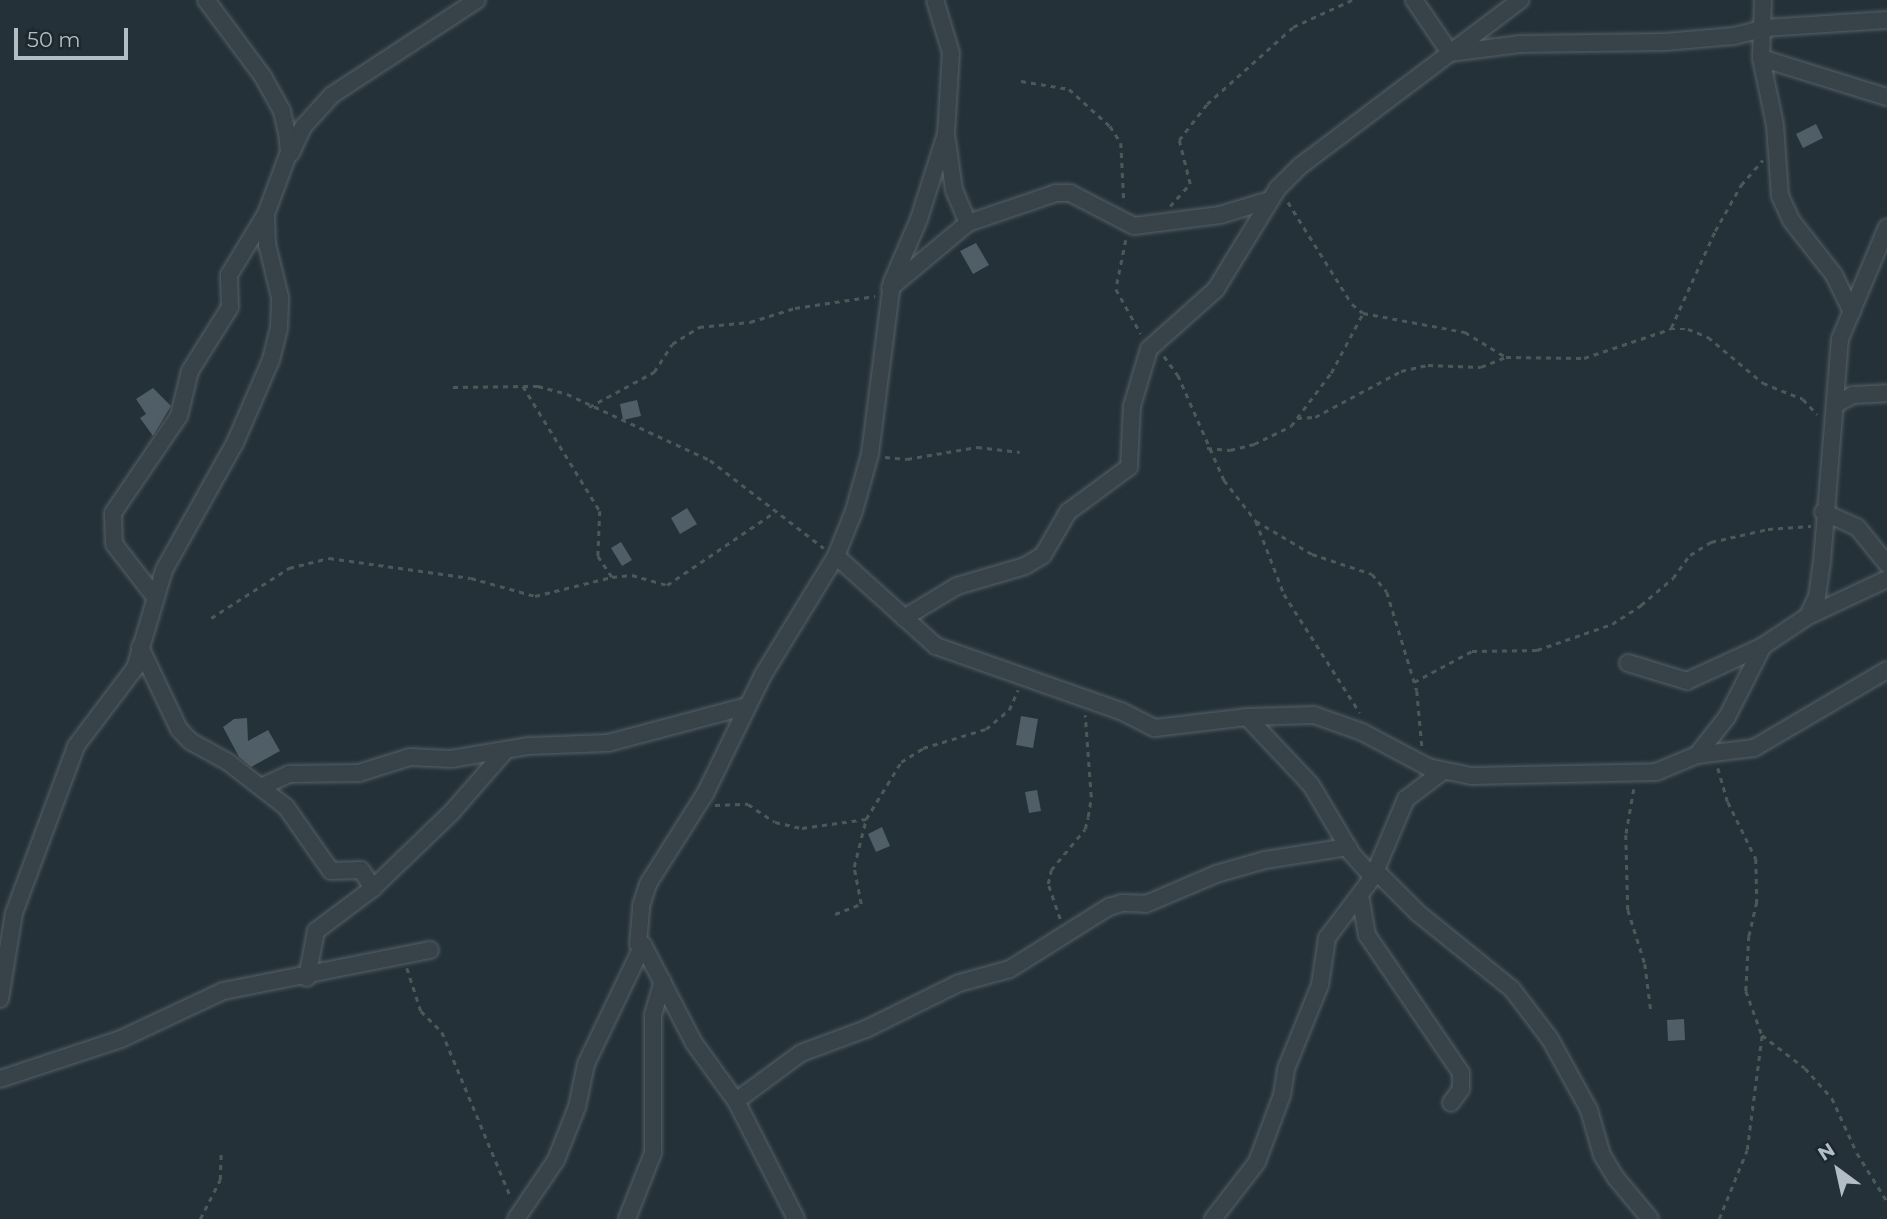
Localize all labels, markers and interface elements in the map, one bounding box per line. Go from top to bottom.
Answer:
scale bar [18,14,131,58]
text: 50 m [27,27,81,52]
north arrow [1803,1135,1873,1205]
text: N [1814,1138,1839,1166]

